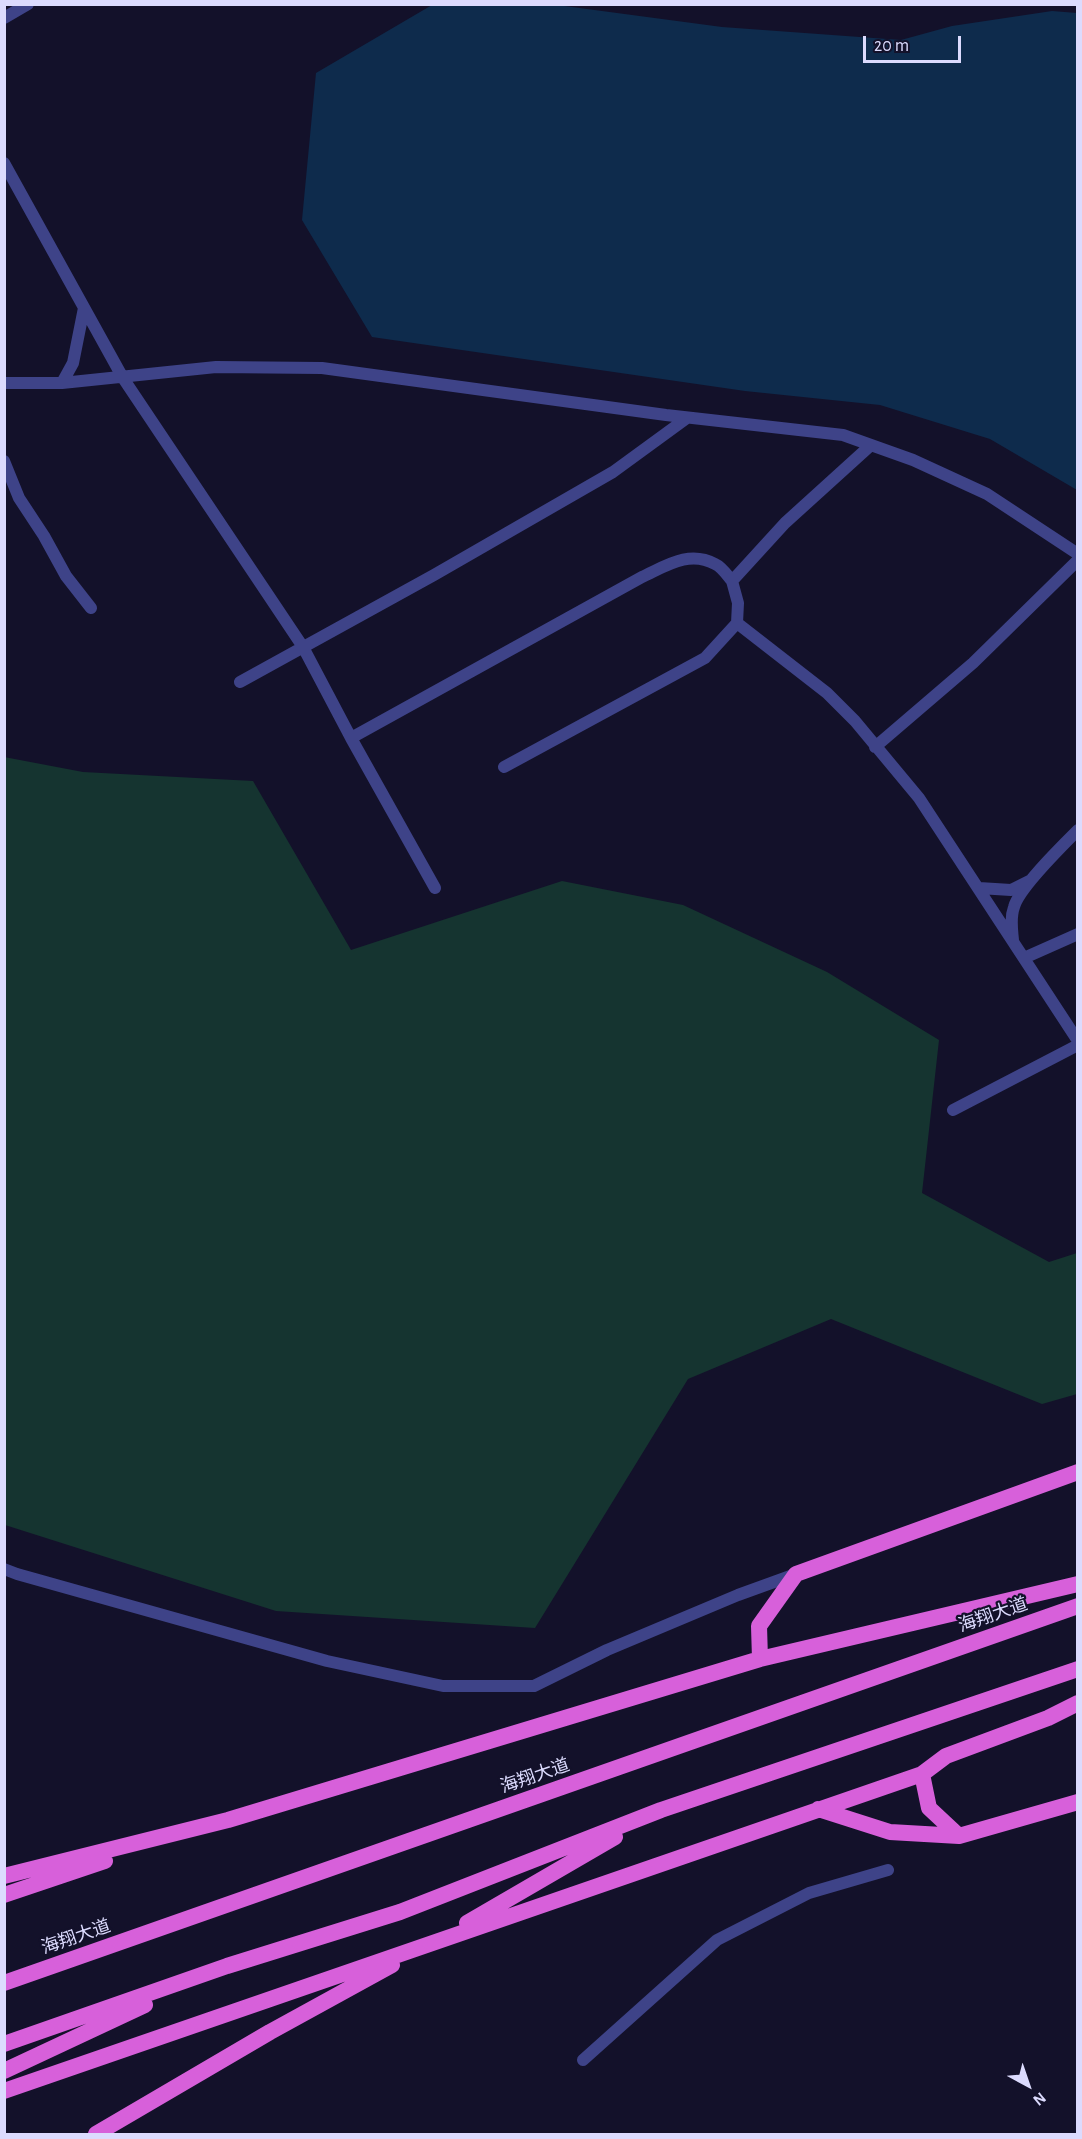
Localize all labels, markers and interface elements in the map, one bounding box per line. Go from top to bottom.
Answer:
scale bar [866,24,964,62]
text: 20 m [874,37,909,55]
street label: 海翔大道 [955,1593,1031,1637]
street label: 海翔大道 [497,1754,573,1798]
street label: 海翔大道 [38,1915,114,1959]
north arrow [998,2055,1058,2115]
text: N [1030,2089,1049,2108]

